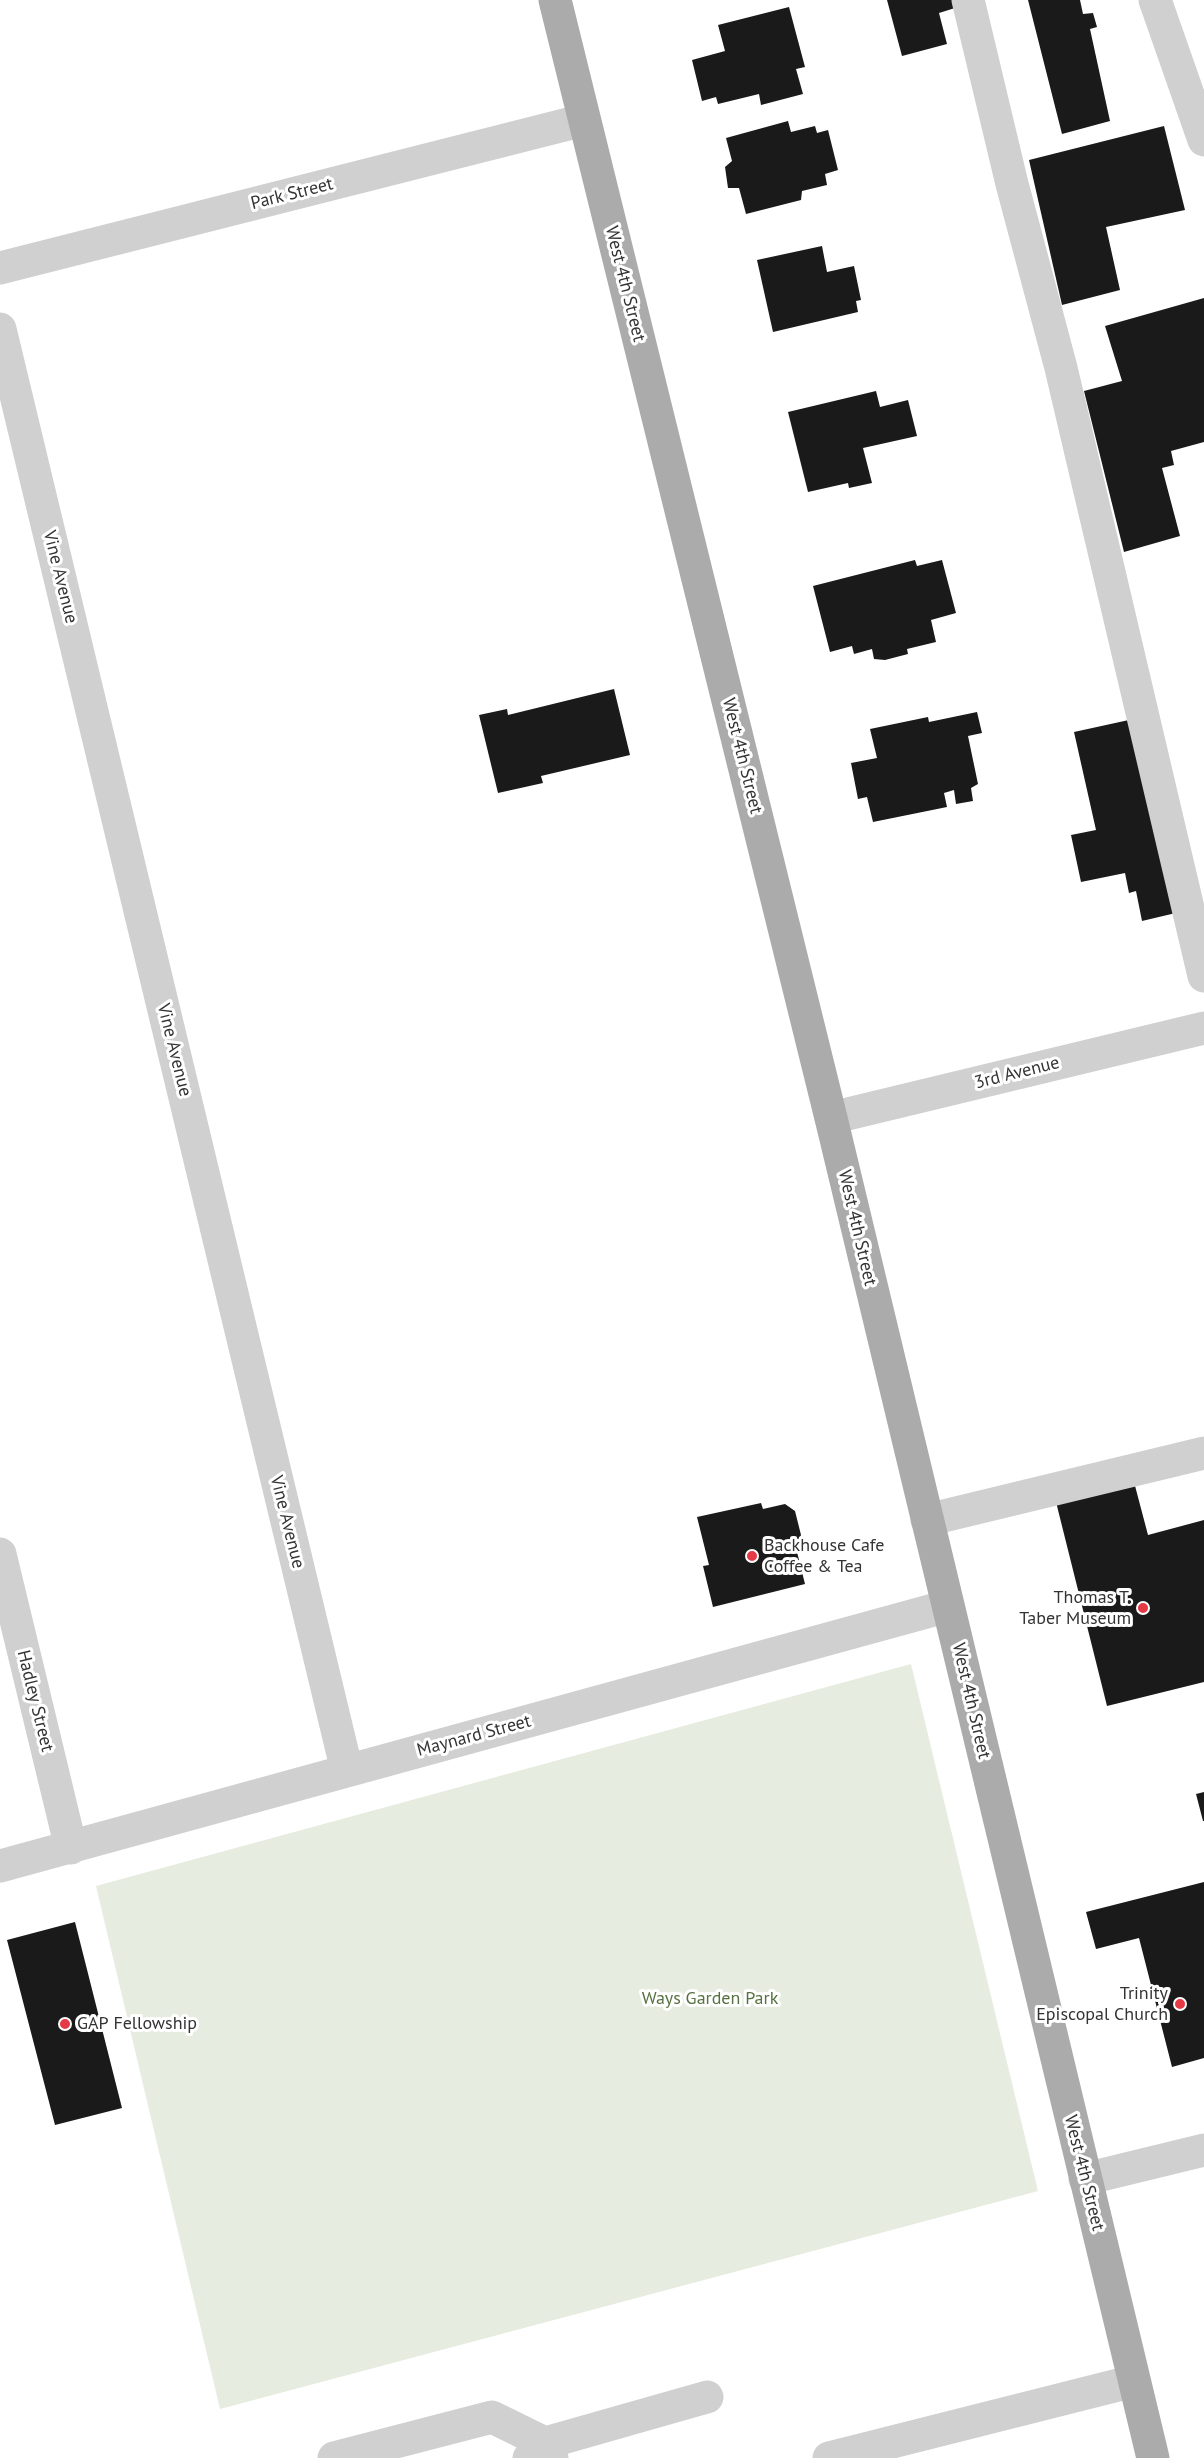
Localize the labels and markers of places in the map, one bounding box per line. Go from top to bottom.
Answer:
place label: Backhouse Cafe Coffee & Tea [764,1535,884,1578]
marker: Backhouse Cafe Coffee & Tea [745,1549,759,1563]
place label: Thomas T. Taber Museum [1019,1587,1131,1630]
marker: Thomas T. Taber Museum [1136,1601,1150,1615]
place label: Trinity Episcopal Church [1036,1983,1168,2026]
marker: Trinity Episcopal Church [1173,1997,1187,2011]
place label: GAP Fellowship [77,2013,197,2035]
marker: GAP Fellowship [58,2017,72,2031]

